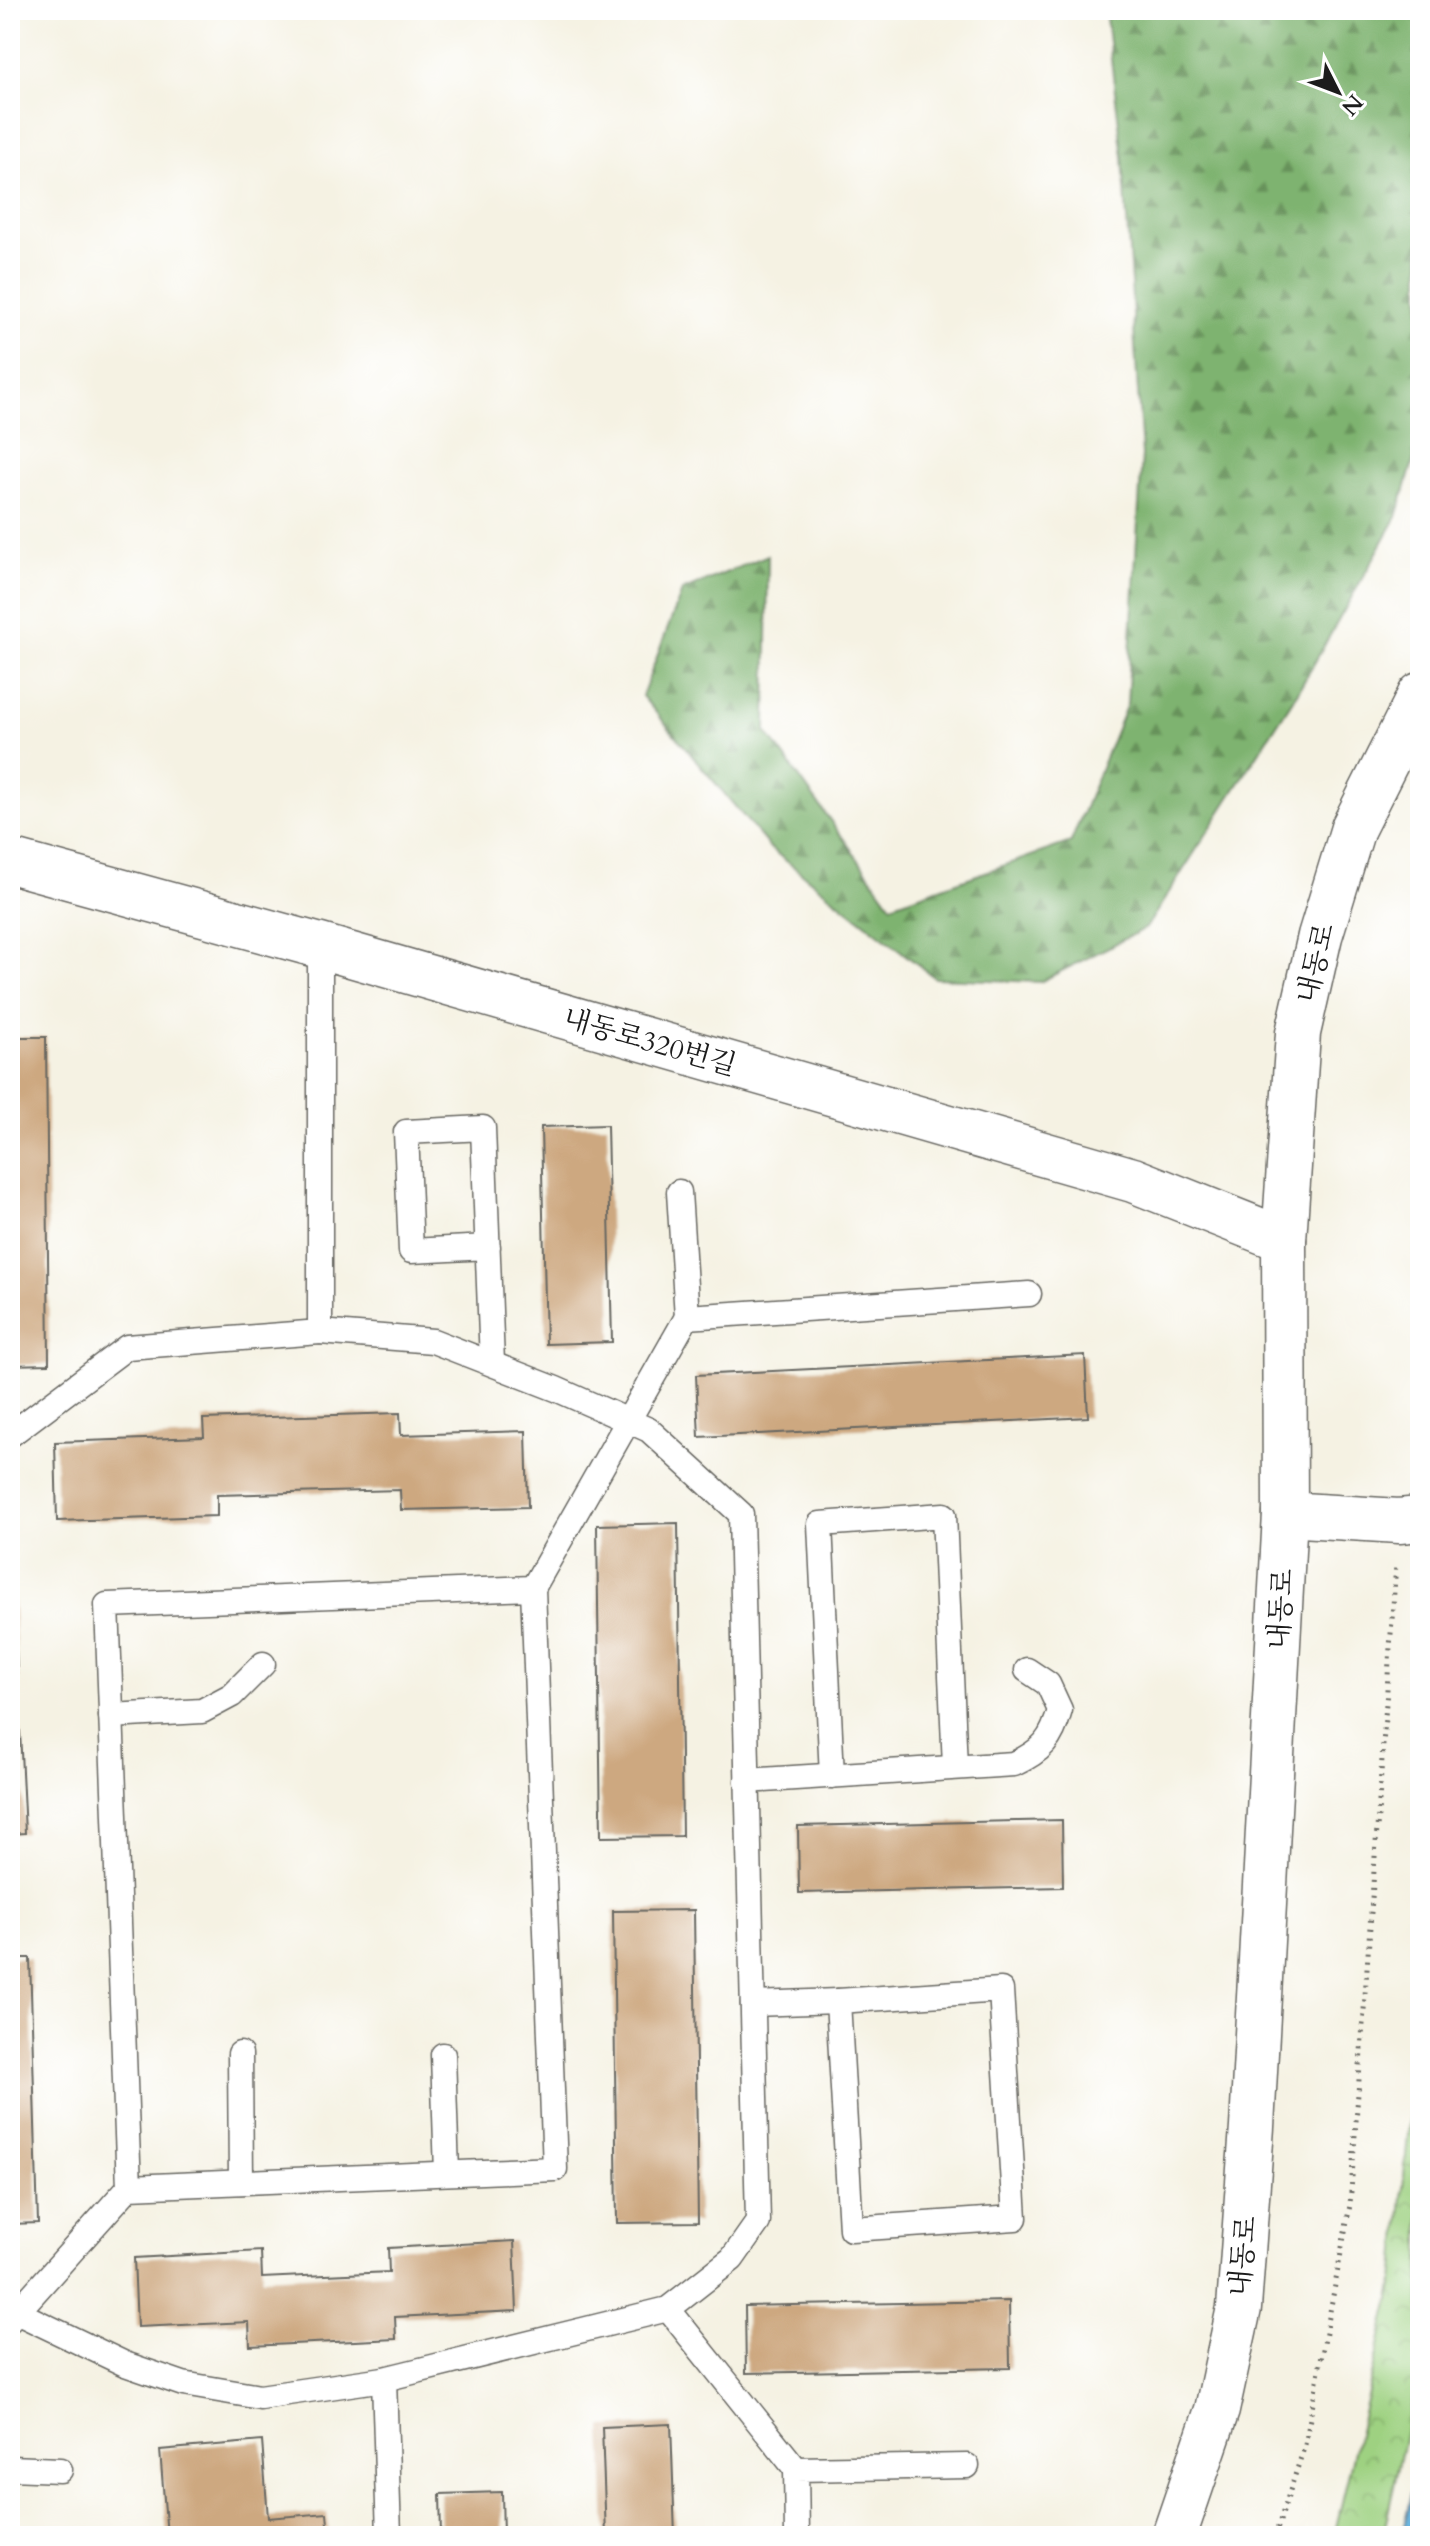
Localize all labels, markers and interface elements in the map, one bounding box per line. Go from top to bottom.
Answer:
north arrow [1298,52,1378,132]
text: N [1335,88,1370,122]
street label: 내동로 [1288,919,1344,1007]
street label: 내동로320번길 [559,999,741,1085]
street label: 내동로 [1260,1568,1302,1651]
street label: 내동로 [1221,2214,1265,2298]

